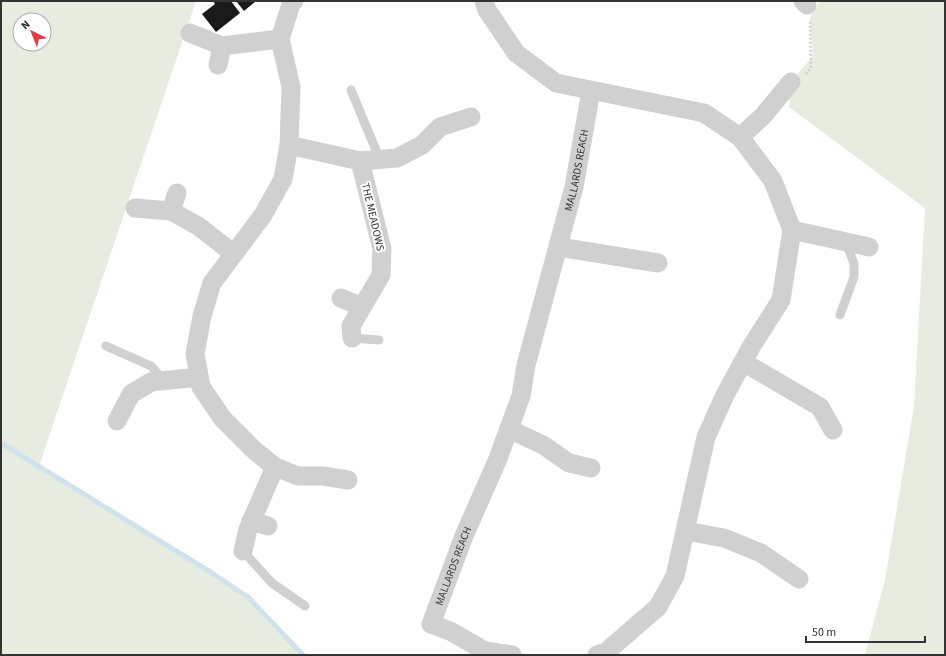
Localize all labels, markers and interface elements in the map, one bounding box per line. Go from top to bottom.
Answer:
north arrow [12,12,52,52]
text: N [18,17,33,33]
street label: MALLARDS REACH [560,128,592,213]
street label: THE MEADOWS [358,182,388,253]
street label: MALLARDS REACH [431,524,475,607]
scale bar [806,618,925,644]
text: 50 m [812,624,836,641]

